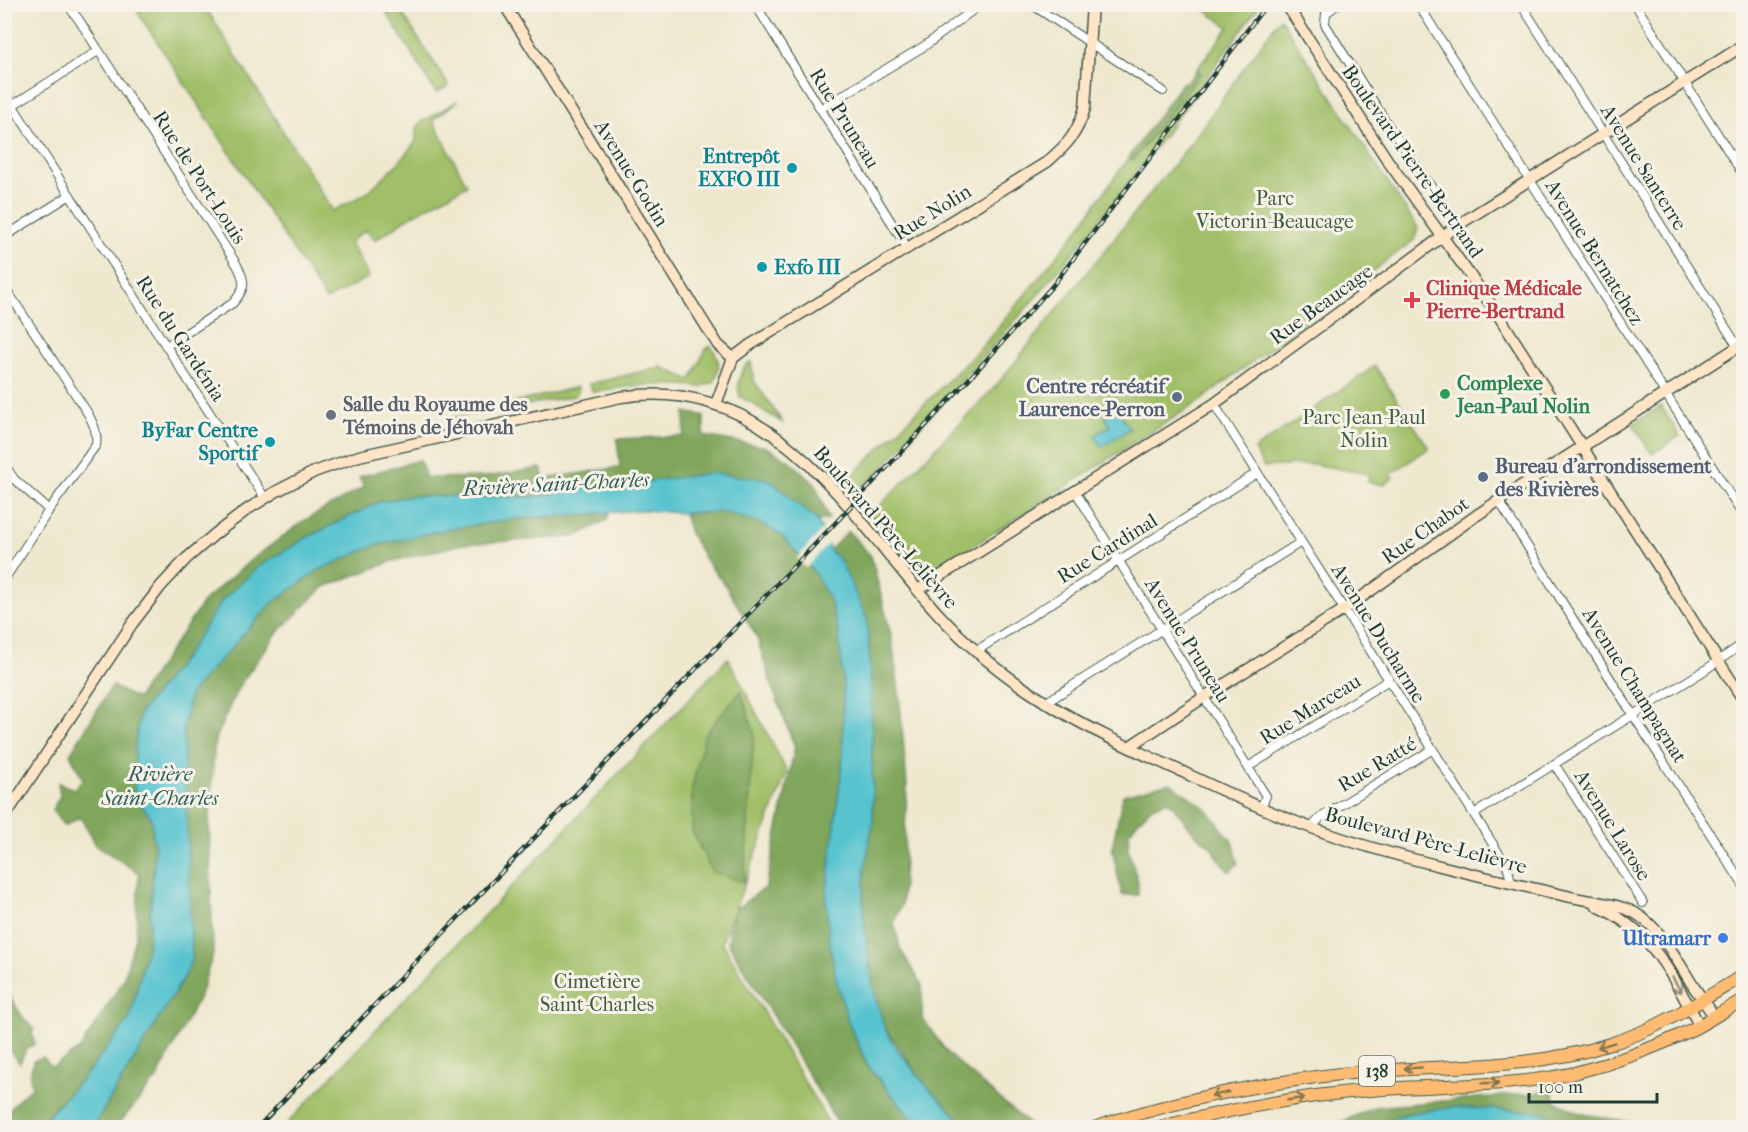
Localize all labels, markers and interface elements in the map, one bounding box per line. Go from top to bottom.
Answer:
street label: Boulevard Pierre-Bertrand [1337,60,1489,263]
street label: Rue Pruneau [805,64,885,173]
street label: Avenue Santerre [1595,99,1691,234]
street label: Rue de Port-Louis [148,106,251,248]
street label: Avenue Godin [589,115,674,231]
place label: Entrepôt EXFO III [698,145,781,191]
marker: Entrepôt EXFO III [785,161,799,175]
street label: Avenue Bernatchez [1540,175,1649,329]
street label: Rue Nolin [889,179,976,245]
park label: Parc Victorin-Beaucage [1195,187,1354,233]
place label: Exfo III [774,256,841,279]
street label: Rue Beaucage [1265,259,1377,349]
marker: Exfo III [755,260,769,274]
street label: Rue du Gardénia [131,271,230,406]
place label: Clinique Médicale Pierre-Bertrand [1426,277,1582,323]
marker: Clinique Médicale Pierre-Bertrand [1403,291,1421,309]
place label: Complexe Jean-Paul Nolin [1455,372,1590,418]
place label: Centre récréatif Laurence-Perron [1019,375,1169,421]
marker: Complexe Jean-Paul Nolin [1438,387,1452,401]
marker: Centre récréatif Laurence-Perron [1170,390,1184,404]
place label: Salle du Royaume des Témoins de Jéhovah [342,393,528,439]
park label: Parc Jean-Paul Nolin [1302,406,1426,452]
marker: Salle du Royaume des Témoins de Jéhovah [324,408,338,422]
place label: ByFar Centre Sportif [142,419,262,465]
marker: ByFar Centre Sportif [263,435,277,449]
street label: Boulevard Père-Lelièvre [809,441,963,613]
place label: Bureau d'arrondissement des Rivières [1495,455,1712,501]
water label: Rivière Saint-Charles [460,467,650,501]
marker: Bureau d'arrondissement des Rivières [1476,470,1490,484]
street label: Rue Chabot [1377,492,1473,569]
street label: Rue Cardinal [1053,508,1162,588]
street label: Avenue Ducharme [1326,559,1431,707]
street label: Avenue Pruneau [1139,573,1235,707]
street label: Avenue Champagnat [1577,603,1692,767]
street label: Rue Marceau [1255,669,1366,750]
street label: Rue Ratté [1334,732,1421,797]
water label: Rivière Saint-Charles [101,762,219,810]
street label: Avenue Larose [1569,765,1656,885]
street label: Boulevard Père-Lelièvre [1322,802,1529,879]
place label: Ultramarr [1621,927,1711,950]
marker: Ultramarr [1716,931,1730,945]
park label: Cimetière Saint-Charles [540,970,654,1016]
one-way arrow [1672,976,1684,993]
one-way arrow [1597,1040,1616,1051]
road number: 138 [1359,1056,1395,1086]
one-way arrow [1403,1063,1423,1074]
scale bar [1529,1066,1656,1104]
text: 100 m [1538,1077,1583,1098]
one-way arrow [1479,1078,1499,1089]
one-way arrow [1211,1089,1230,1100]
one-way arrow [1285,1093,1305,1104]

